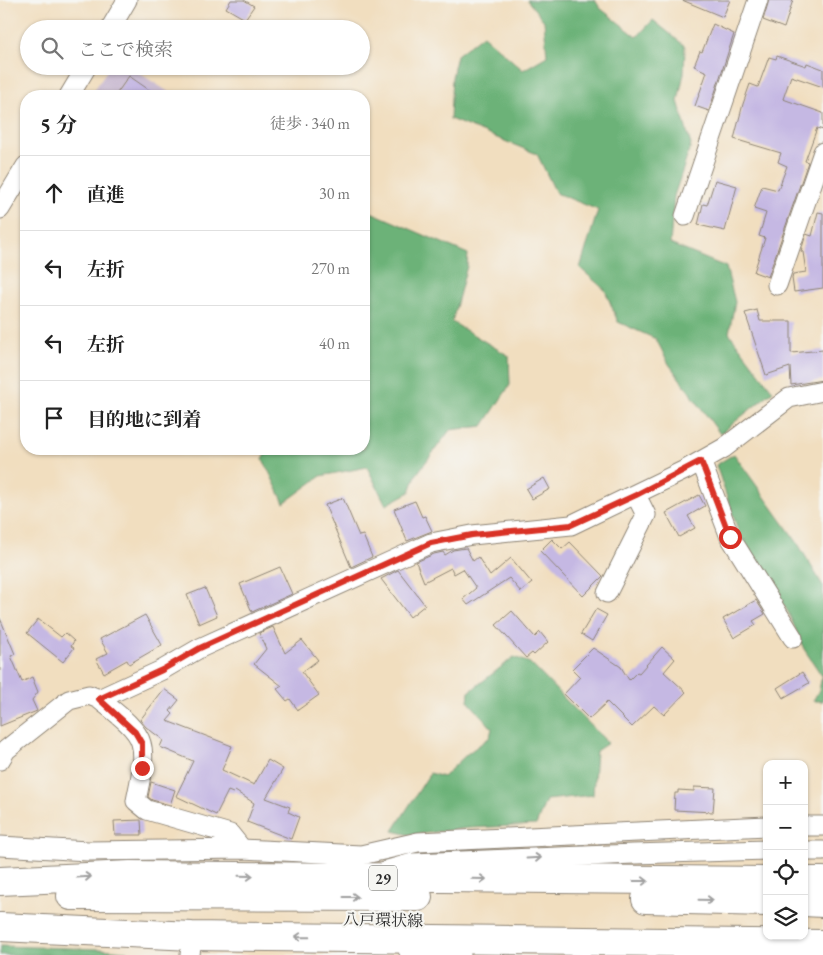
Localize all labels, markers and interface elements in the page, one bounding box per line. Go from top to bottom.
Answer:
search box [20,20,370,75]
icon: search [38,34,66,62]
text: ここで検索 [78,37,173,62]
text: 5 分 [40,111,77,138]
text: 徒歩 · 340 m [270,113,350,134]
icon: ahead [40,179,68,207]
text: 直進 [87,182,125,207]
text: 30 m [319,183,350,204]
icon: left [40,254,68,282]
text: 左折 [87,257,125,282]
text: 270 m [311,258,350,279]
icon: left [40,329,68,357]
text: 左折 [87,332,125,357]
text: 40 m [319,333,350,354]
icon: arrive [40,404,68,432]
text: 目的地に到着 [87,407,201,432]
route start [719,526,742,549]
route end [131,757,154,780]
map controls [763,760,808,940]
button: + [763,760,808,805]
button: − [763,805,808,850]
button: locate [763,850,808,895]
one-way arrow [526,854,542,863]
road number: 29 [369,866,397,890]
one-way arrow [238,872,254,881]
one-way arrow [75,873,91,882]
one-way arrow [470,874,486,884]
one-way arrow [632,876,649,886]
one-way arrow [342,892,359,902]
button: layers [763,895,808,940]
one-way arrow [698,896,714,905]
street label: 八戸環状線 [343,909,423,931]
one-way arrow [294,932,310,942]

